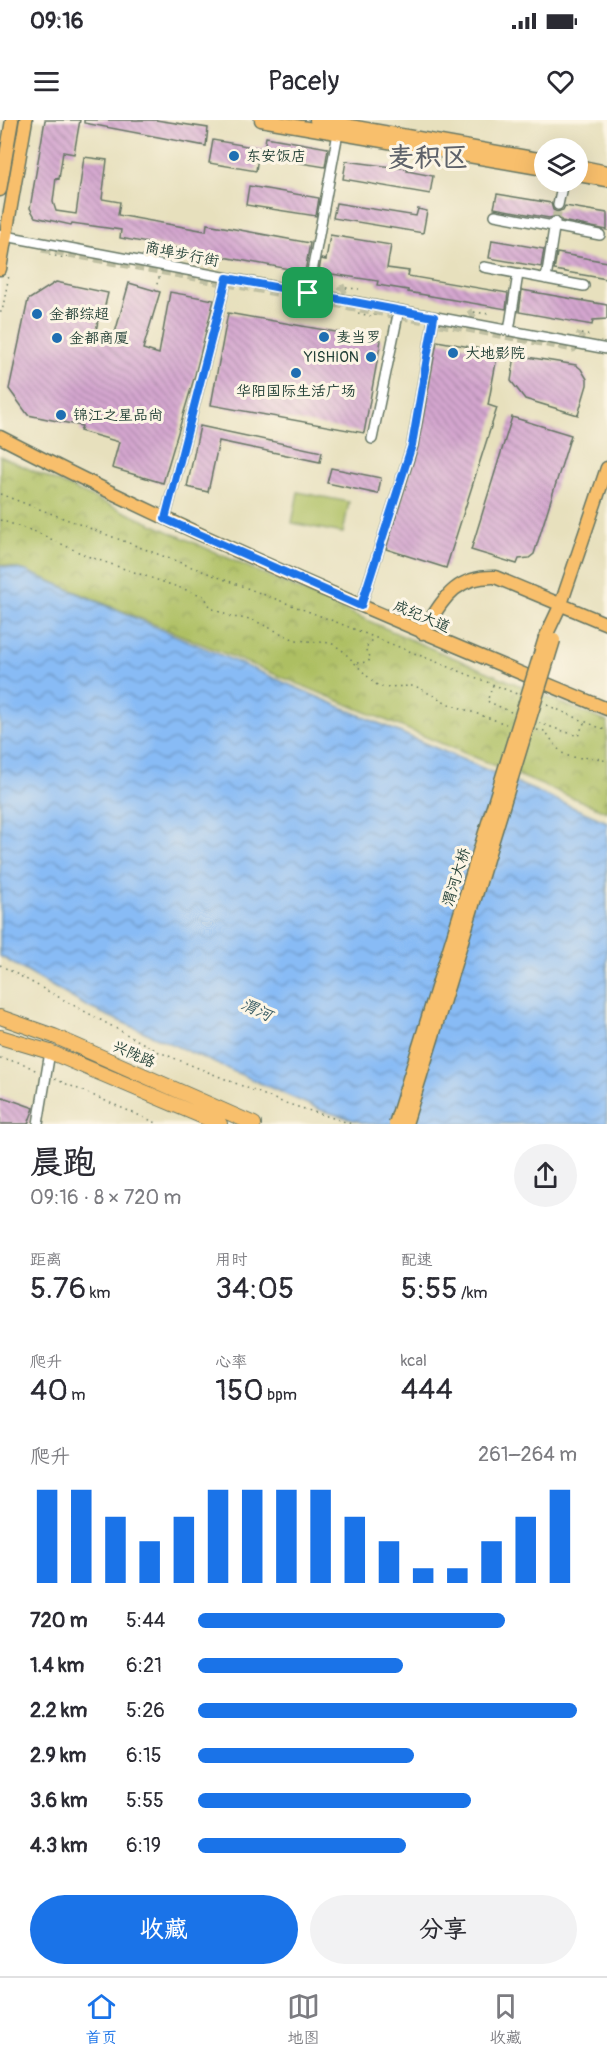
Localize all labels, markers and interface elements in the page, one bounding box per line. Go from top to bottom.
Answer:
text: 09:16 [30,7,84,35]
icon: menu [30,65,63,98]
text: Pacely [268,65,339,98]
icon: heart [544,65,577,98]
map controls [534,138,588,192]
button: layers [534,138,588,192]
district label: 麦积区 [388,141,469,174]
place label: 东安饭店 [246,147,306,166]
marker: 东安饭店 [227,149,241,163]
street label: 商埠步行街 [143,238,221,271]
pin [282,267,333,318]
icon: arrive [291,276,324,309]
place label: 金都综超 [49,305,109,324]
marker: 金都综超 [30,307,44,321]
place label: 麦当罗 [336,328,381,347]
place label: 金都商厦 [69,329,129,348]
marker: 麦当罗 [317,330,331,344]
marker: 金都商厦 [50,331,64,345]
place label: 大地影院 [465,344,525,363]
marker: 大地影院 [446,346,460,360]
place label: YISHION [303,348,359,367]
marker: YISHION [364,350,378,364]
marker: 华阳国际生活广场 [289,366,303,380]
place label: 华阳国际生活广场 [236,382,356,401]
place label: 锦江之星品尚 [73,406,163,425]
marker: 锦江之星品尚 [54,408,68,422]
street label: 成纪大道 [390,596,453,637]
street label: 渭河大桥 [439,846,474,909]
water label: 渭河 [238,994,278,1027]
street label: 兴陇路 [109,1037,158,1072]
text: 晨跑 [30,1142,96,1183]
button: share [514,1144,577,1207]
text: 09:16 · 8 × 720 m [30,1185,181,1210]
text: 距离 [30,1250,62,1270]
text: 用时 [215,1250,247,1270]
text: 配速 [401,1250,433,1270]
text: 5.76 [30,1270,86,1307]
text: 34:05 [215,1270,294,1307]
text: 5:55 [401,1270,457,1307]
text: km [86,1283,111,1303]
text: /km [457,1283,488,1303]
text: kcal [401,1351,427,1371]
text: 爬升 [30,1352,62,1372]
text: 心率 [215,1352,247,1372]
text: 444 [401,1371,453,1408]
text: 40 [30,1372,68,1409]
text: 150 [215,1372,264,1409]
text: m [68,1385,86,1405]
text: bpm [264,1385,297,1405]
text: 261–264 m [478,1442,577,1467]
text: 爬升 [30,1444,70,1469]
text: 720 m [30,1608,88,1633]
text: 5:44 [126,1608,165,1633]
text: 1.4 km [30,1653,84,1678]
text: 6:21 [126,1653,162,1678]
text: 2.2 km [30,1698,87,1723]
text: 5:26 [126,1698,165,1723]
text: 2.9 km [30,1743,86,1768]
text: 6:15 [126,1743,162,1768]
text: 3.6 km [30,1788,88,1813]
text: 5:55 [126,1788,164,1813]
text: 4.3 km [30,1833,88,1858]
text: 6:19 [126,1833,161,1858]
button: 收藏 [30,1895,298,1964]
button: 分享 [310,1895,577,1964]
tab: 首页 [85,1990,118,2048]
tab: 地图 [287,1990,320,2048]
tab: 收藏 [489,1990,522,2048]

